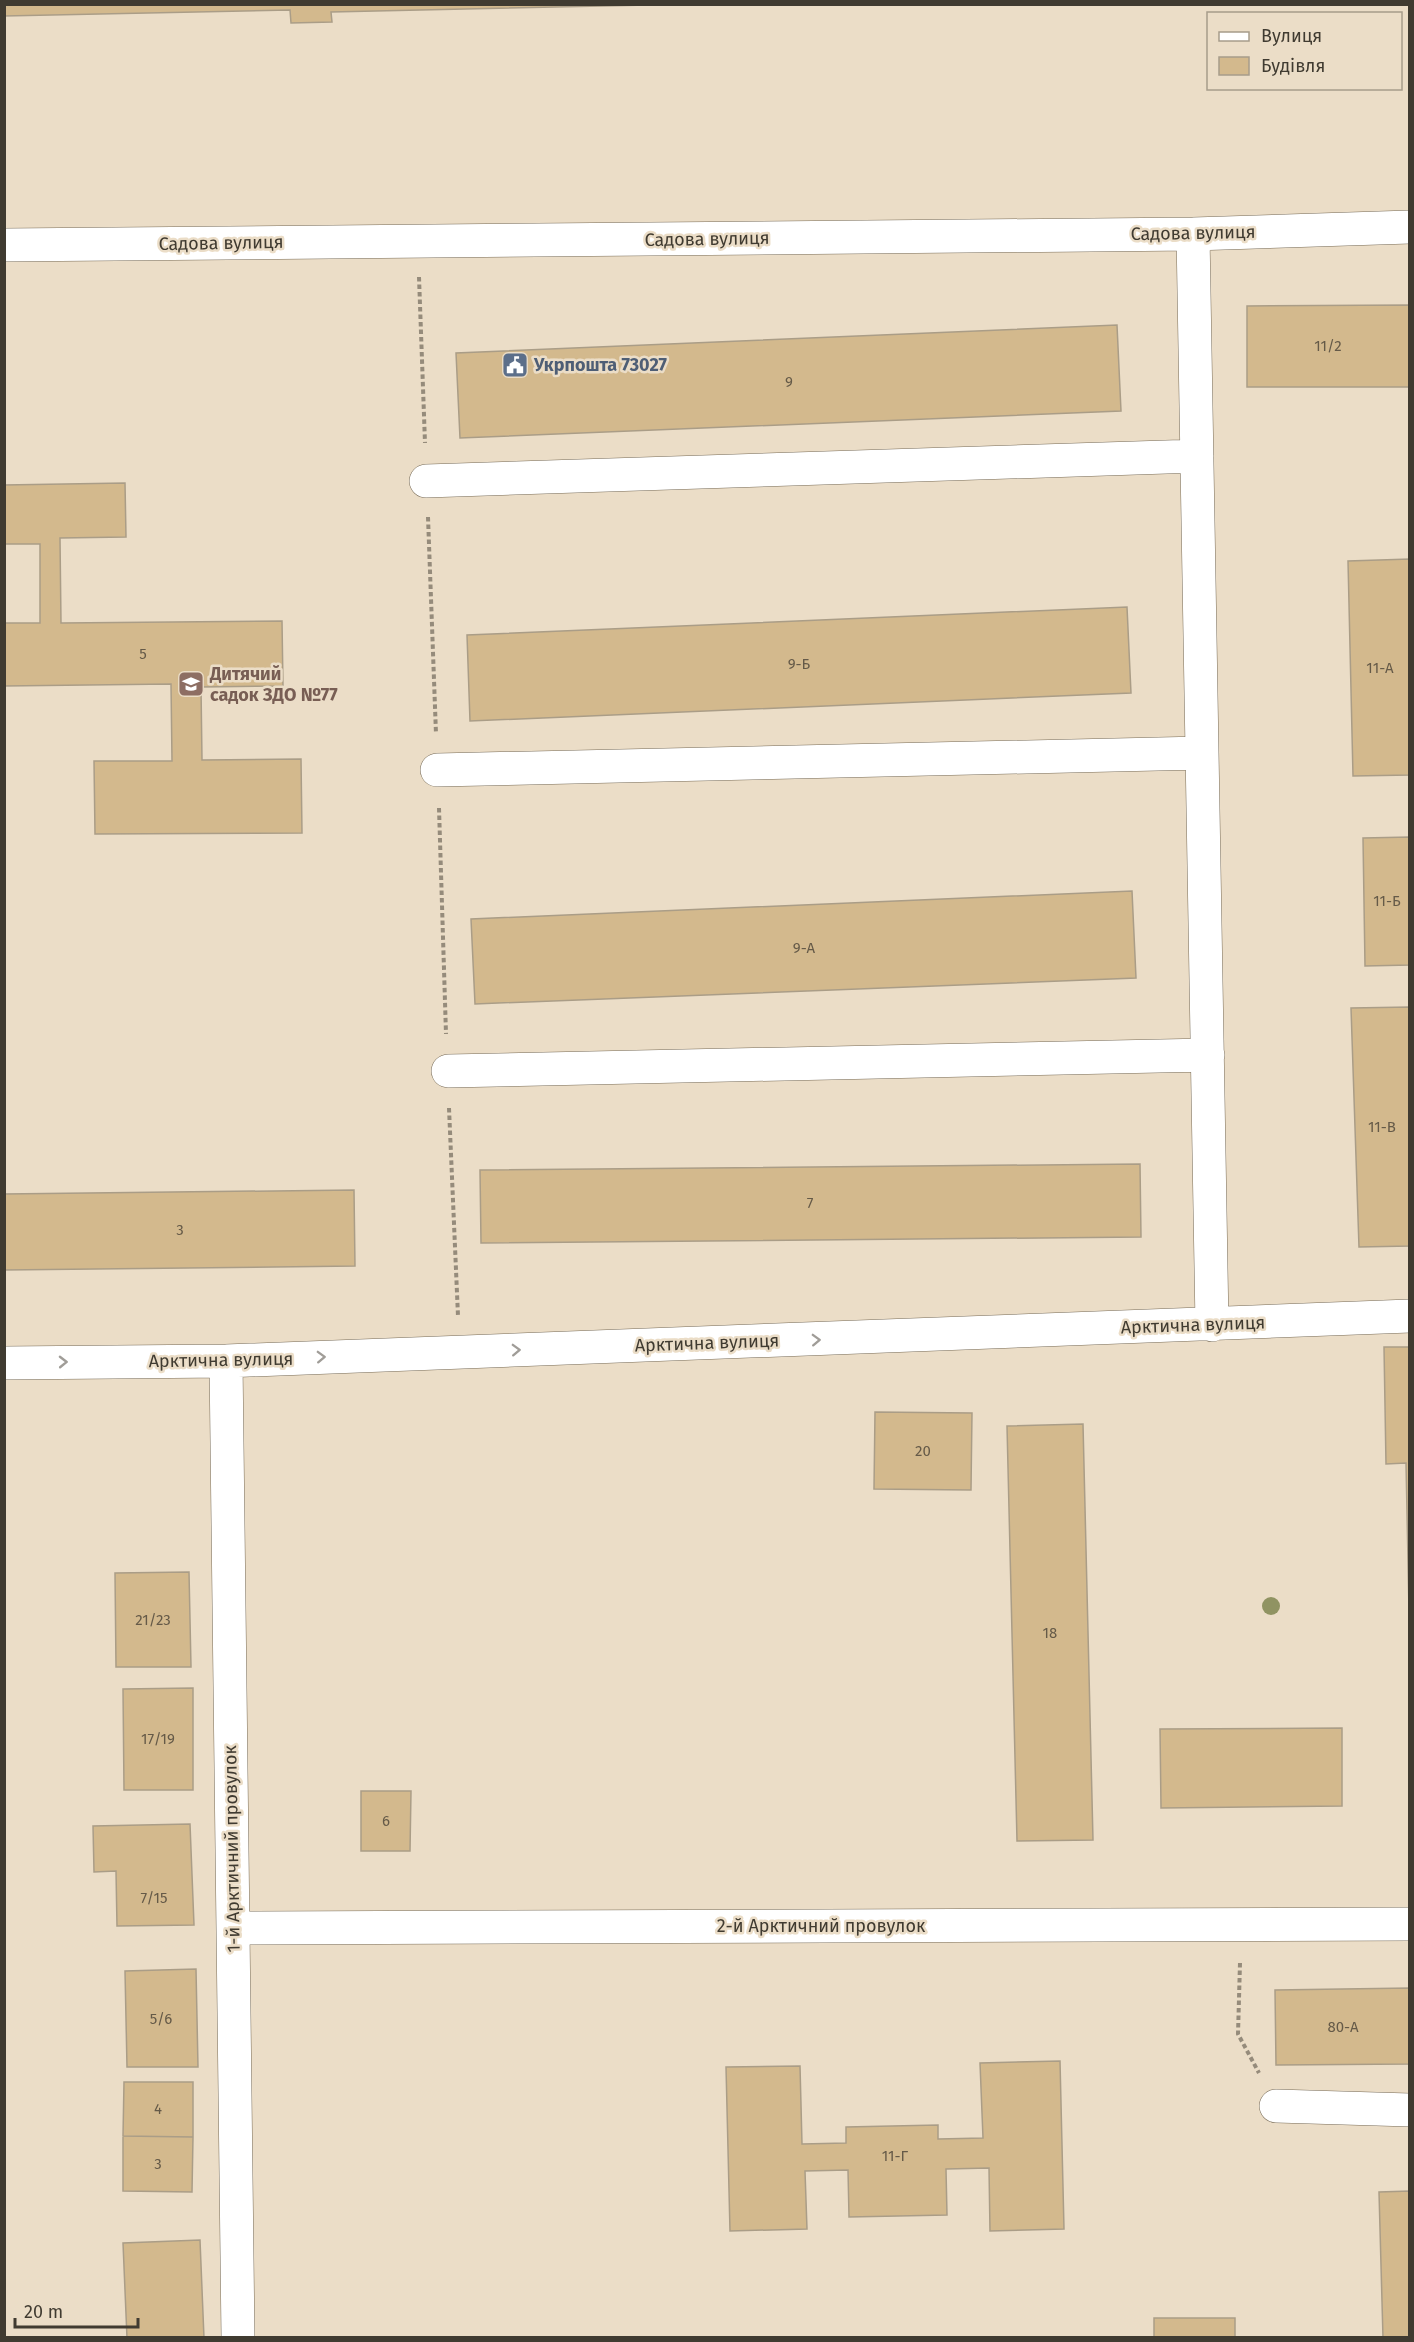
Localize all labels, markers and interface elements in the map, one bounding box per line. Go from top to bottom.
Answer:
legend [1207,12,1402,90]
text: Вулиця [1261,25,1322,47]
text: Будівля [1261,55,1325,77]
street label: Садова вулиця [1130,221,1256,245]
street label: Садова вулиця [644,227,770,251]
street label: Садова вулиця [158,231,284,255]
house number: 11/2 [1314,337,1342,355]
public building icon: Укрпошта 73027 [500,350,530,380]
place label: Укрпошта 73027 [533,354,668,376]
house number: 9 [785,373,793,391]
house number: 5 [139,645,147,663]
house number: 9-Б [788,655,811,673]
house number: 11-А [1366,659,1394,677]
place label: Дитячий садок ЗДО №77 [209,663,338,706]
school or university icon: Дитячий садок ЗДО №77 [176,669,206,699]
house number: 11-Б [1373,892,1401,910]
house number: 9-А [793,939,816,957]
house number: 11-В [1368,1118,1396,1136]
house number: 7 [807,1194,814,1212]
house number: 3 [176,1221,184,1239]
street label: Арктична вулиця [1120,1311,1266,1339]
street label: Арктична вулиця [634,1329,780,1357]
one-way arrow [811,1333,820,1346]
one-way arrow [511,1344,520,1357]
street label: Арктична вулиця [149,1348,293,1372]
one-way arrow [316,1351,325,1364]
one-way arrow [58,1356,67,1368]
house number: 20 [915,1442,931,1460]
house number: 21/23 [135,1611,171,1629]
house number: 18 [1043,1624,1057,1642]
house number: 17/19 [141,1730,175,1748]
street label: 1-й Арктичний провулок [219,1744,245,1953]
house number: 6 [382,1812,390,1830]
house number: 7/15 [141,1889,167,1907]
street label: 2-й Арктичний провулок [717,1915,926,1937]
house number: 5/6 [150,2010,172,2028]
house number: 80-А [1327,2018,1359,2036]
house number: 4 [154,2100,162,2118]
house number: 11-Г [882,2147,909,2165]
house number: 3 [154,2155,162,2173]
scale bar [15,2291,138,2329]
text: 20 m [24,2301,63,2323]

